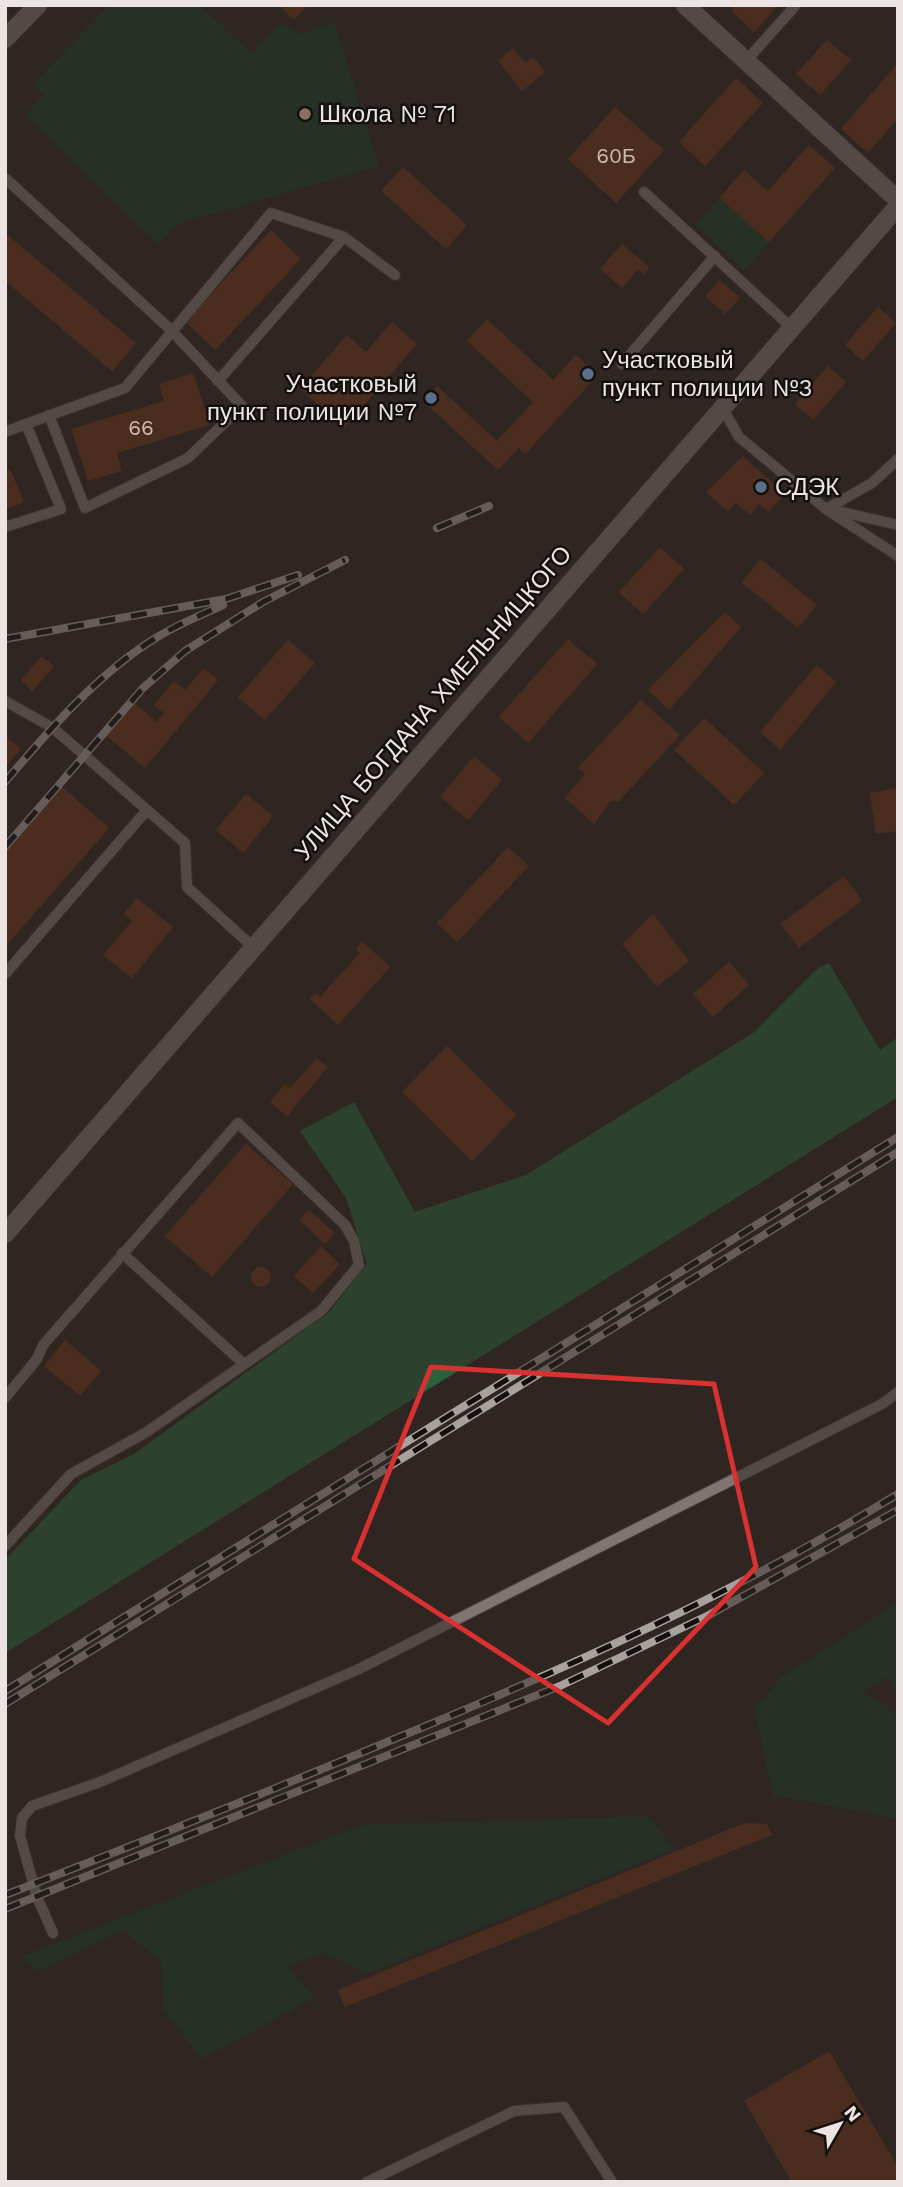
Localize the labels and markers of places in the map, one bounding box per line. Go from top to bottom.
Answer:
place label: Школа № 71 [319,100,456,128]
marker: Школа № 71 [297,106,313,122]
place label: Участковый пункт полиции №3 [602,346,812,402]
marker: Участковый пункт полиции №3 [580,366,596,382]
place label: Участковый пункт полиции №7 [207,370,417,426]
marker: Участковый пункт полиции №7 [423,390,439,406]
place label: СДЭК [775,473,839,501]
marker: СДЭК [753,479,769,495]

